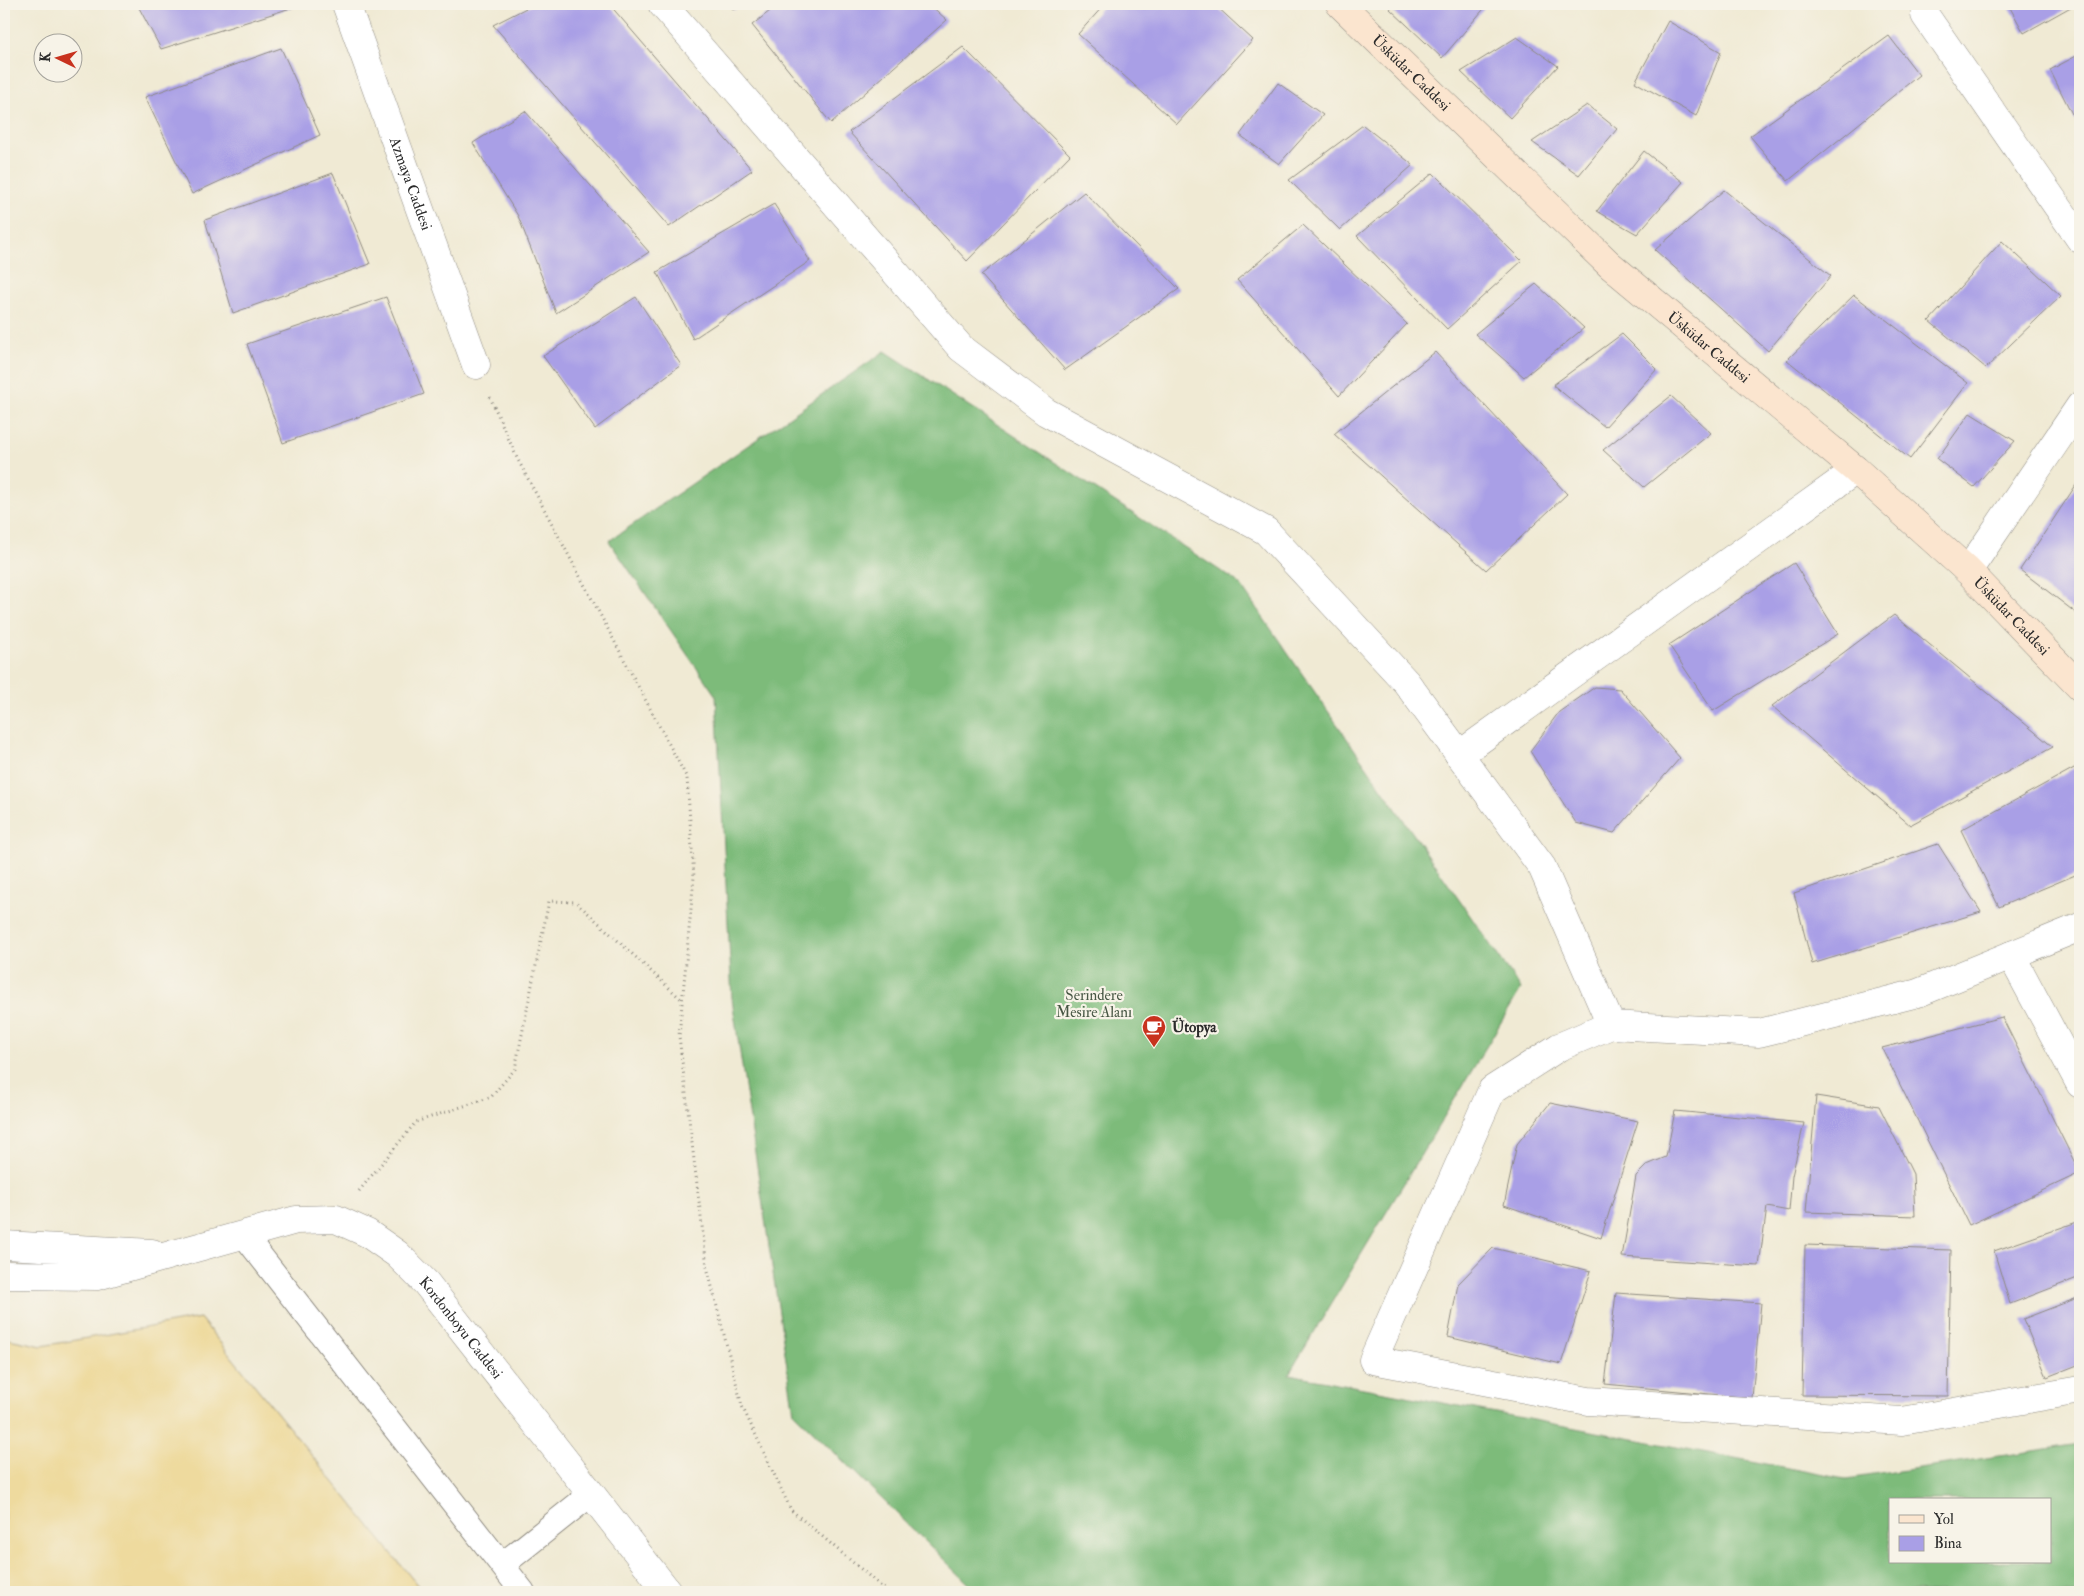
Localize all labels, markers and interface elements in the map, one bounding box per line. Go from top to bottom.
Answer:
street label: Üsküdar Caddesi [1368,30,1454,115]
north arrow [32,32,82,82]
text: K [37,50,55,63]
street label: Azmaya Caddesi [384,134,436,233]
street label: Üsküdar Caddesi [1663,307,1754,388]
street label: Üsküdar Caddesi [1969,572,2053,660]
park label: Serindere Mesire Alanı [1056,986,1132,1022]
cafe icon: Ütopya [1141,1014,1167,1048]
place label: Ütopya [1172,1017,1217,1038]
street label: Kordonboyu Caddesi [415,1273,506,1383]
legend [1889,1498,2052,1564]
text: Yol [1934,1510,1954,1529]
text: Bina [1934,1534,1962,1553]

